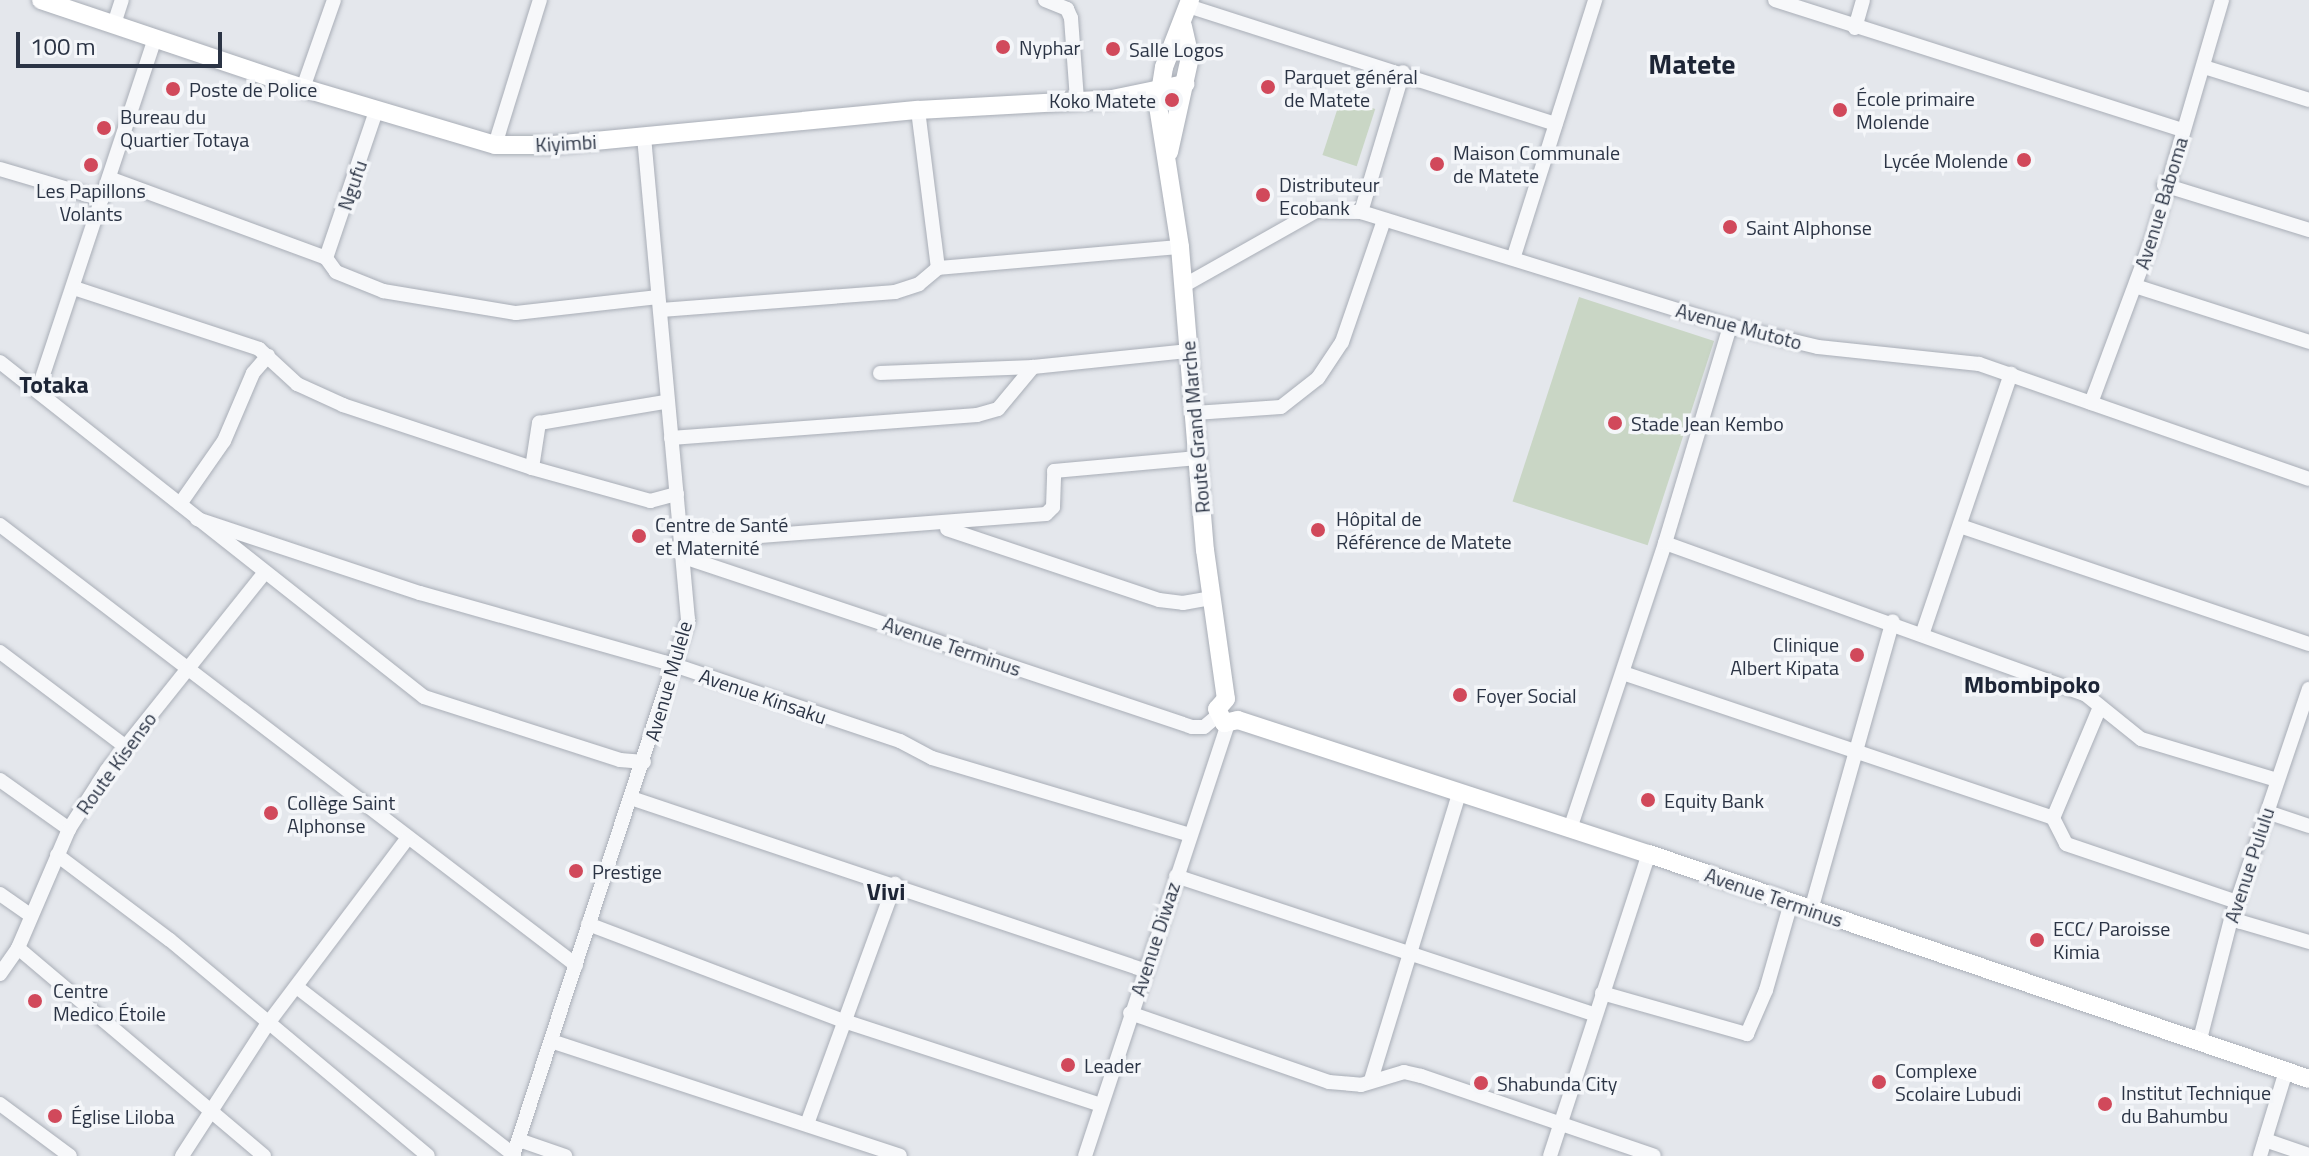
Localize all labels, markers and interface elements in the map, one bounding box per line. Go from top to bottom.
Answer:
scale bar [20,16,226,66]
text: 100 m [30,28,96,64]
place label: Nyphar [1019,35,1080,59]
place label: Salle Logos [1129,37,1224,61]
marker: Nyphar [994,38,1012,56]
marker: Salle Logos [1104,40,1122,58]
district label: Matete [1648,47,1736,81]
place label: Parquet général de Matete [1284,64,1418,111]
place label: Poste de Police [189,77,317,101]
marker: Parquet général de Matete [1259,78,1277,96]
marker: Poste de Police [164,80,182,98]
place label: École primaire Molende [1856,86,1975,133]
place label: Koko Matete [1049,88,1156,112]
marker: Koko Matete [1163,91,1181,109]
marker: École primaire Molende [1831,101,1849,119]
place label: Bureau du Quartier Totaya [120,104,249,151]
marker: Bureau du Quartier Totaya [95,119,113,137]
street label: Kiyimbi [535,129,597,157]
street label: Avenue Baboma [2129,134,2193,272]
place label: Maison Communale de Matete [1453,140,1620,187]
place label: Lycée Molende [1883,148,2008,172]
marker: Lycée Molende [2015,151,2033,169]
marker: Maison Communale de Matete [1428,155,1446,173]
marker: Les Papillons Volants [82,156,100,174]
street label: Ngufu [332,157,372,213]
place label: Distributeur Ecobank [1279,172,1380,219]
place label: Les Papillons Volants [36,178,146,225]
marker: Distributeur Ecobank [1254,186,1272,204]
place label: Saint Alphonse [1746,215,1872,239]
marker: Saint Alphonse [1721,218,1739,236]
street label: Avenue Mutoto [1673,298,1805,354]
street label: Route Grand Marche [1176,340,1214,514]
district label: Totaka [19,371,89,399]
place label: Stade Jean Kembo [1631,411,1784,435]
marker: Stade Jean Kembo [1606,414,1624,432]
place label: Hôpital de Référence de Matete [1336,506,1512,553]
place label: Centre de Santé et Maternité [655,512,788,559]
marker: Hôpital de Référence de Matete [1307,519,1329,541]
marker: Centre de Santé et Maternité [630,527,648,545]
street label: Avenue Terminus [880,611,1024,681]
street label: Avenue Mulele [639,618,697,744]
place label: Clinique Albert Kipata [1730,632,1839,679]
marker: Clinique Albert Kipata [1846,644,1868,666]
street label: Avenue Kinsaku [696,663,830,729]
district label: Mbombipoko [1964,671,2100,699]
place label: Foyer Social [1476,683,1577,707]
marker: Foyer Social [1451,686,1469,704]
street label: Route Kisenso [71,707,161,819]
place label: Equity Bank [1664,788,1764,812]
place label: Collège Saint Alphonse [287,790,395,837]
marker: Equity Bank [1639,791,1657,809]
marker: Collège Saint Alphonse [262,804,280,822]
street label: Avenue Pululu [2219,804,2279,926]
place label: Prestige [592,859,662,883]
marker: Prestige [567,862,585,880]
street label: Avenue Terminus [1702,862,1846,932]
district label: Vivi [867,878,905,906]
street label: Avenue Diwaz [1125,879,1185,999]
place label: ECC/ Paroisse Kimia [2053,916,2170,963]
marker: ECC/ Paroisse Kimia [2028,931,2046,949]
place label: Centre Medico Étoile [53,978,166,1025]
marker: Centre Medico Étoile [24,990,46,1012]
place label: Leader [1084,1053,1141,1077]
marker: Leader [1059,1056,1077,1074]
place label: Complexe Scolaire Lubudi [1895,1058,2021,1105]
place label: Shabunda City [1497,1071,1617,1095]
marker: Complexe Scolaire Lubudi [1870,1073,1888,1091]
marker: Shabunda City [1472,1074,1490,1092]
place label: Institut Technique du Bahumbu [2121,1080,2271,1127]
marker: Institut Technique du Bahumbu [2096,1095,2114,1113]
place label: Église Liloba [71,1104,175,1128]
marker: Église Liloba [46,1107,64,1125]

